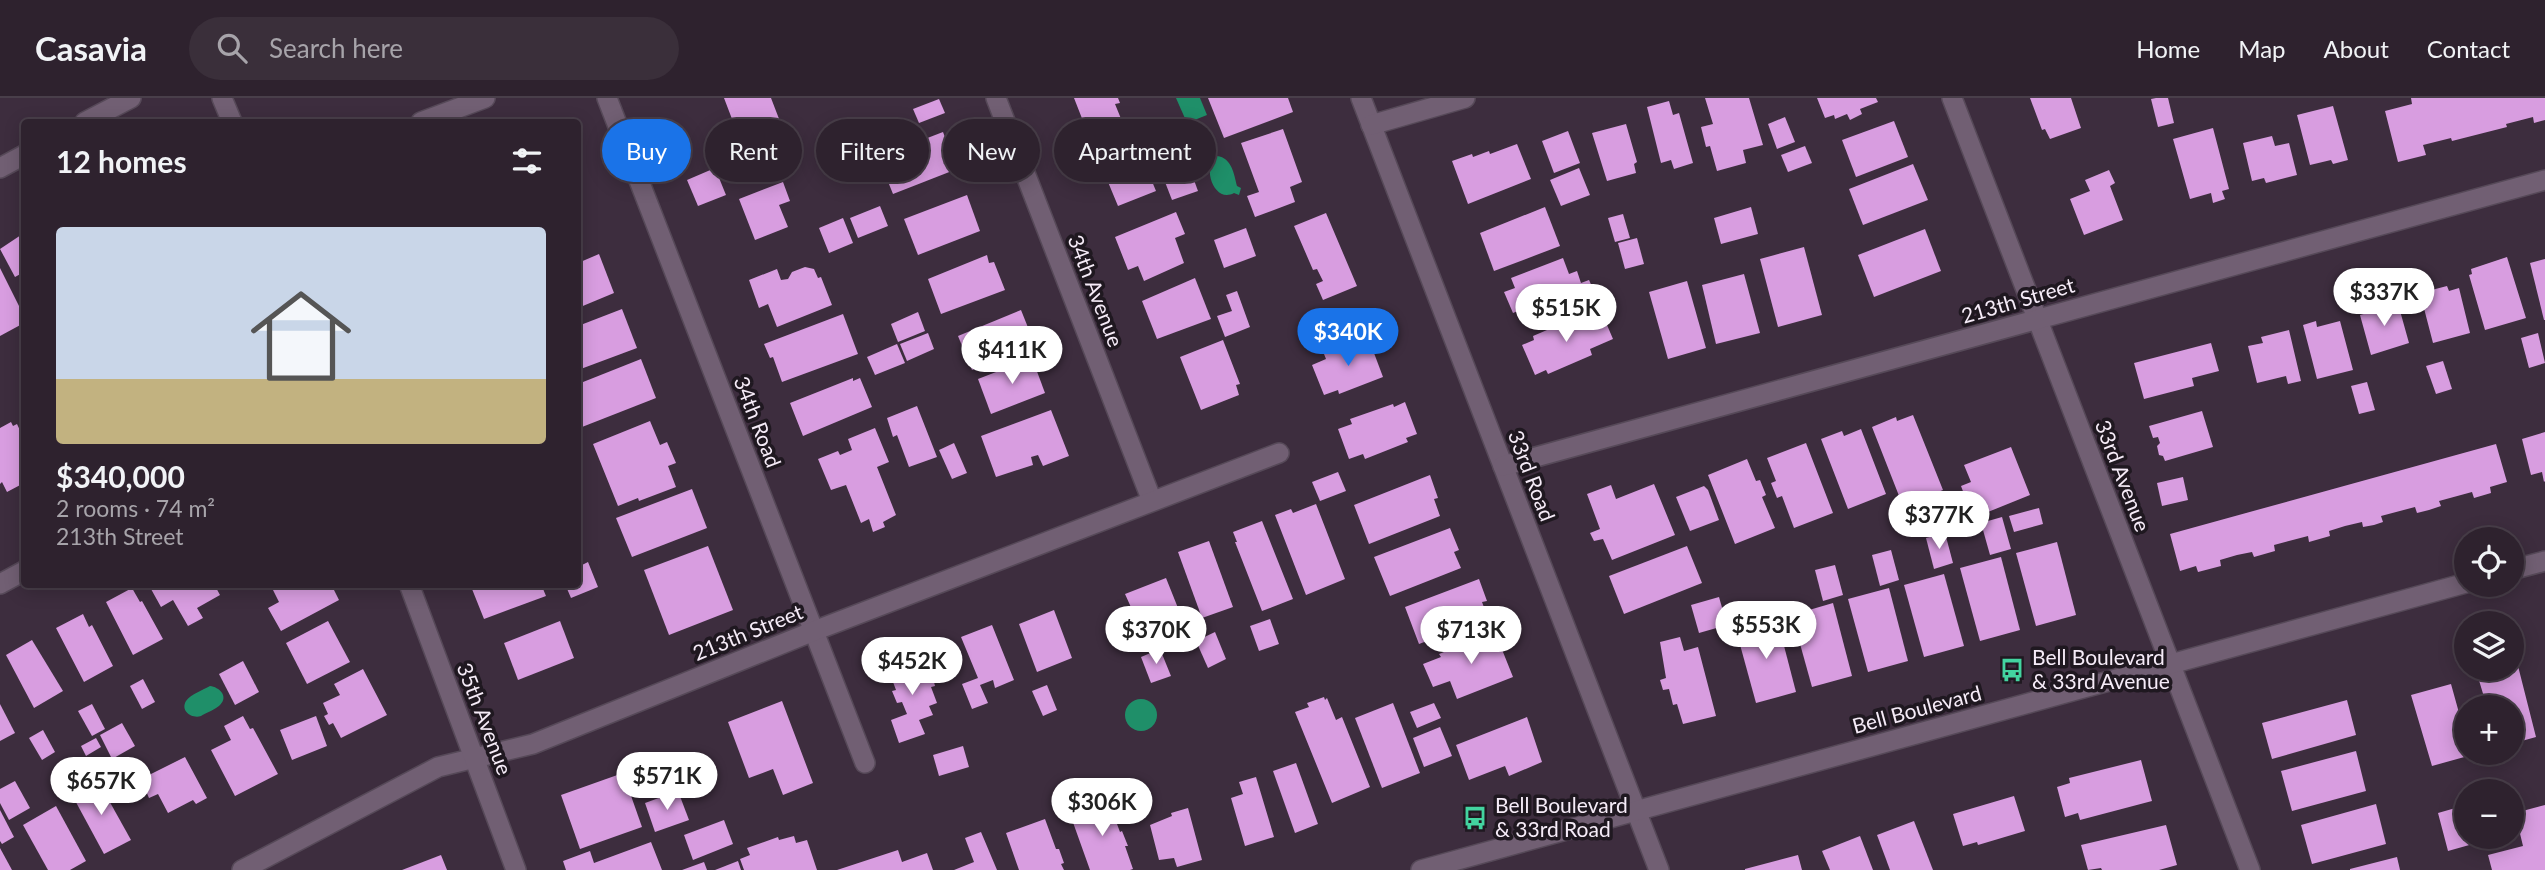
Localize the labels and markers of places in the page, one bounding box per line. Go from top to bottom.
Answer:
pin: $337K [2335,268,2433,328]
pin: $515K [1517,285,1615,344]
pin: $340K [1299,308,1397,368]
pin: $411K [963,327,1061,386]
pin: $377K [1890,491,1988,551]
pin: $553K [1717,602,1815,661]
pin: $370K [1107,606,1205,666]
pin: $713K [1422,606,1520,666]
pin: $452K [863,638,961,697]
place label: Bell Boulevard & 33rd Avenue [2032,644,2170,693]
bus stop icon: Bell Boulevard & 33rd Avenue [1998,656,2026,684]
pin: $571K [618,752,716,812]
pin: $657K [52,758,150,817]
pin: $306K [1053,778,1151,838]
place label: Bell Boulevard & 33rd Road [1495,792,1628,841]
bus stop icon: Bell Boulevard & 33rd Road [1461,804,1489,832]

